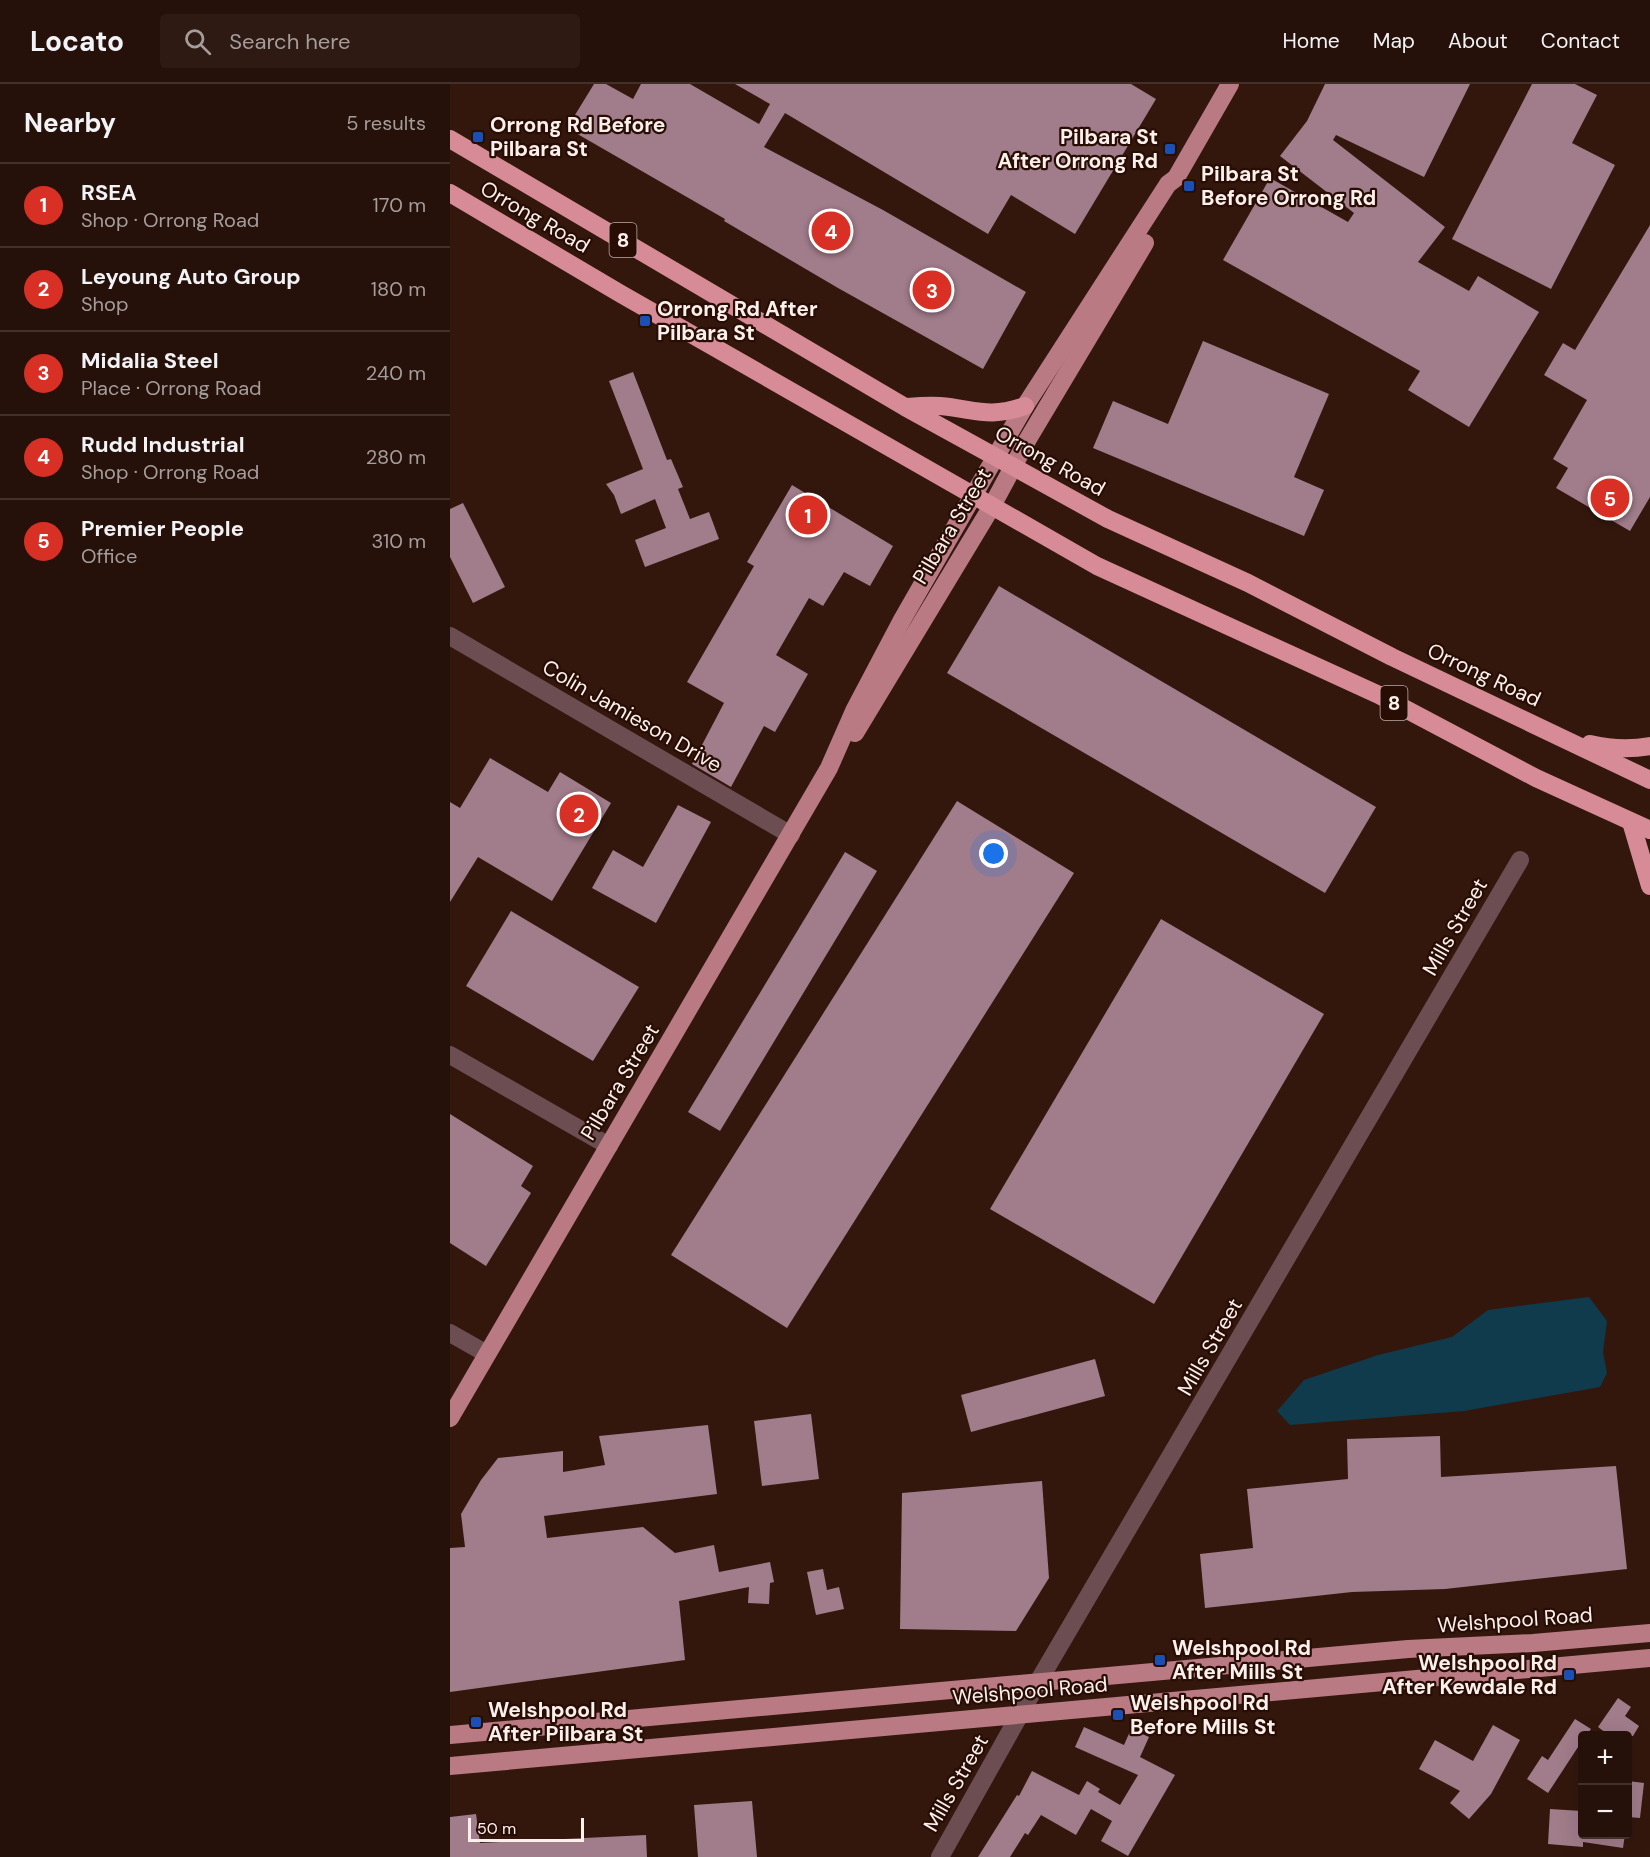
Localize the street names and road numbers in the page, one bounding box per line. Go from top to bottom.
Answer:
street label: Orrong Road [475,174,595,260]
road number: 8 [610,223,636,257]
street label: Orrong Road [990,419,1110,503]
street label: Pilbara Street [906,463,998,589]
street label: Orrong Road [1423,637,1545,713]
street label: Colin Jamieson Drive [537,653,727,779]
road number: 8 [1380,686,1408,720]
street label: Mills Street [1416,873,1494,981]
street label: Pilbara Street [574,1019,666,1145]
street label: Mills Street [1171,1293,1249,1401]
street label: Welshpool Road [1436,1601,1594,1639]
street label: Welshpool Road [951,1670,1109,1712]
street label: Mills Street [917,1729,995,1837]

